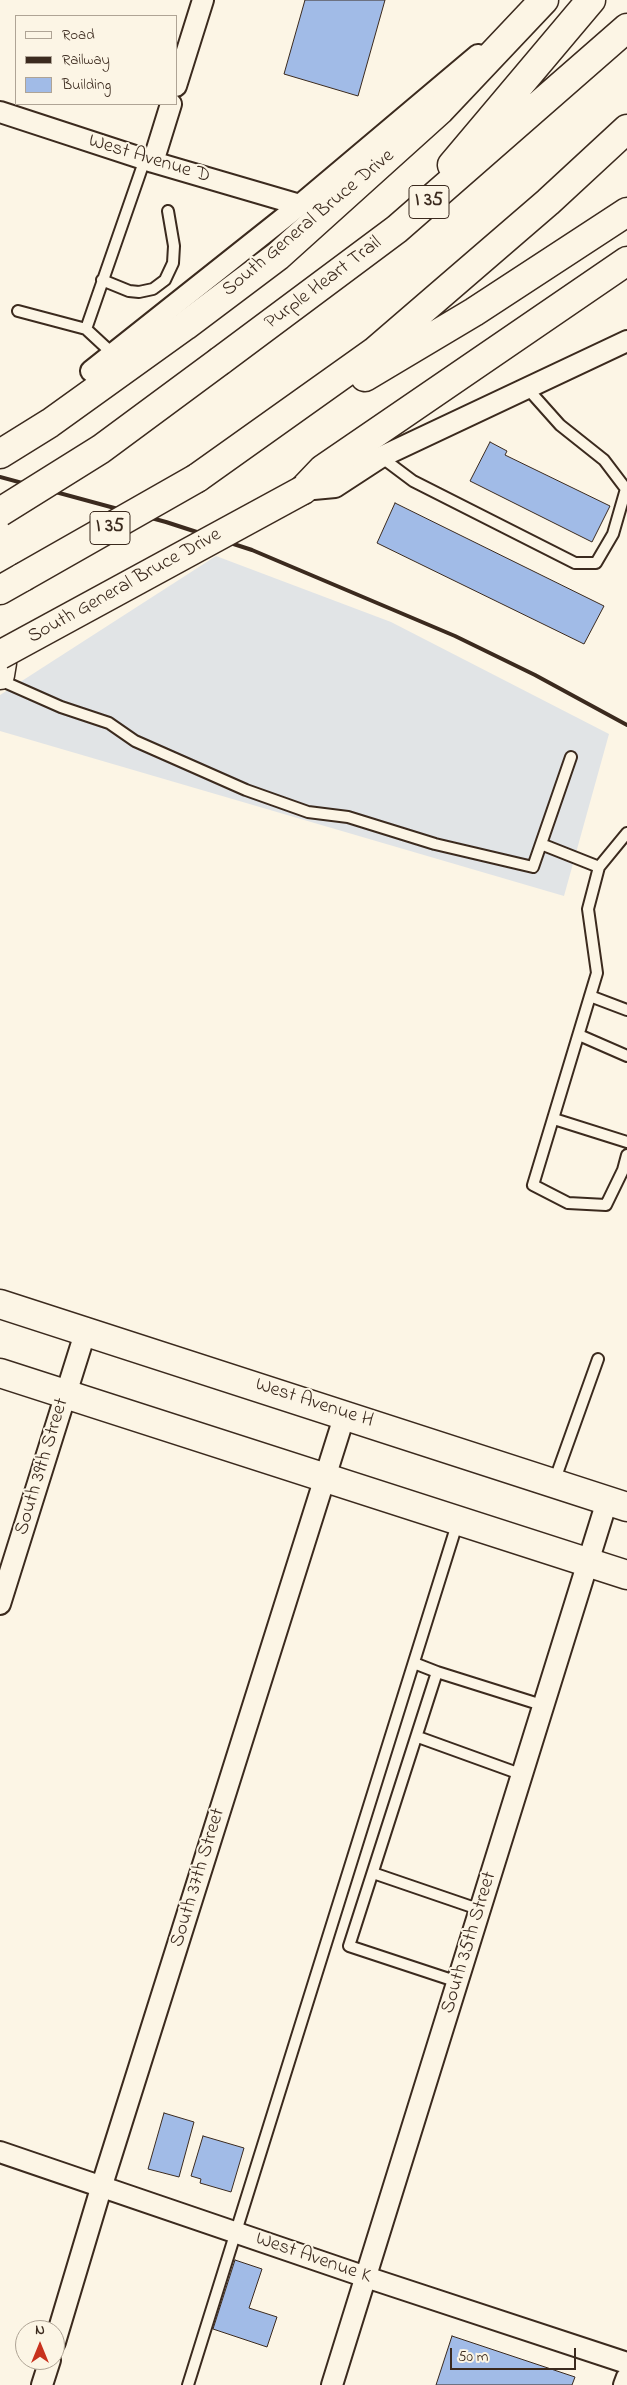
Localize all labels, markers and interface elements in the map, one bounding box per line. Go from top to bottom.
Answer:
legend [15,15,178,105]
text: Road [62,24,95,46]
text: Railway [62,49,110,71]
text: Building [62,74,111,96]
street label: West Avenue D [85,130,213,190]
street label: South General Bruce Drive [218,145,400,303]
road number: I 35 [409,186,449,218]
street label: Purple Heart Trail [261,232,387,336]
road number: I 35 [90,512,130,544]
street label: South General Bruce Drive [24,524,226,650]
street label: West Avenue H [252,1374,376,1434]
street label: South 39th Street [11,1396,75,1538]
street label: South 37th Street [166,1806,232,1950]
street label: South 35th Street [437,1869,503,2017]
street label: West Avenue K [252,2228,374,2290]
north arrow [15,2320,65,2370]
text: N [35,2320,45,2341]
scale bar [452,2338,578,2370]
text: 50 m [458,2346,488,2368]

